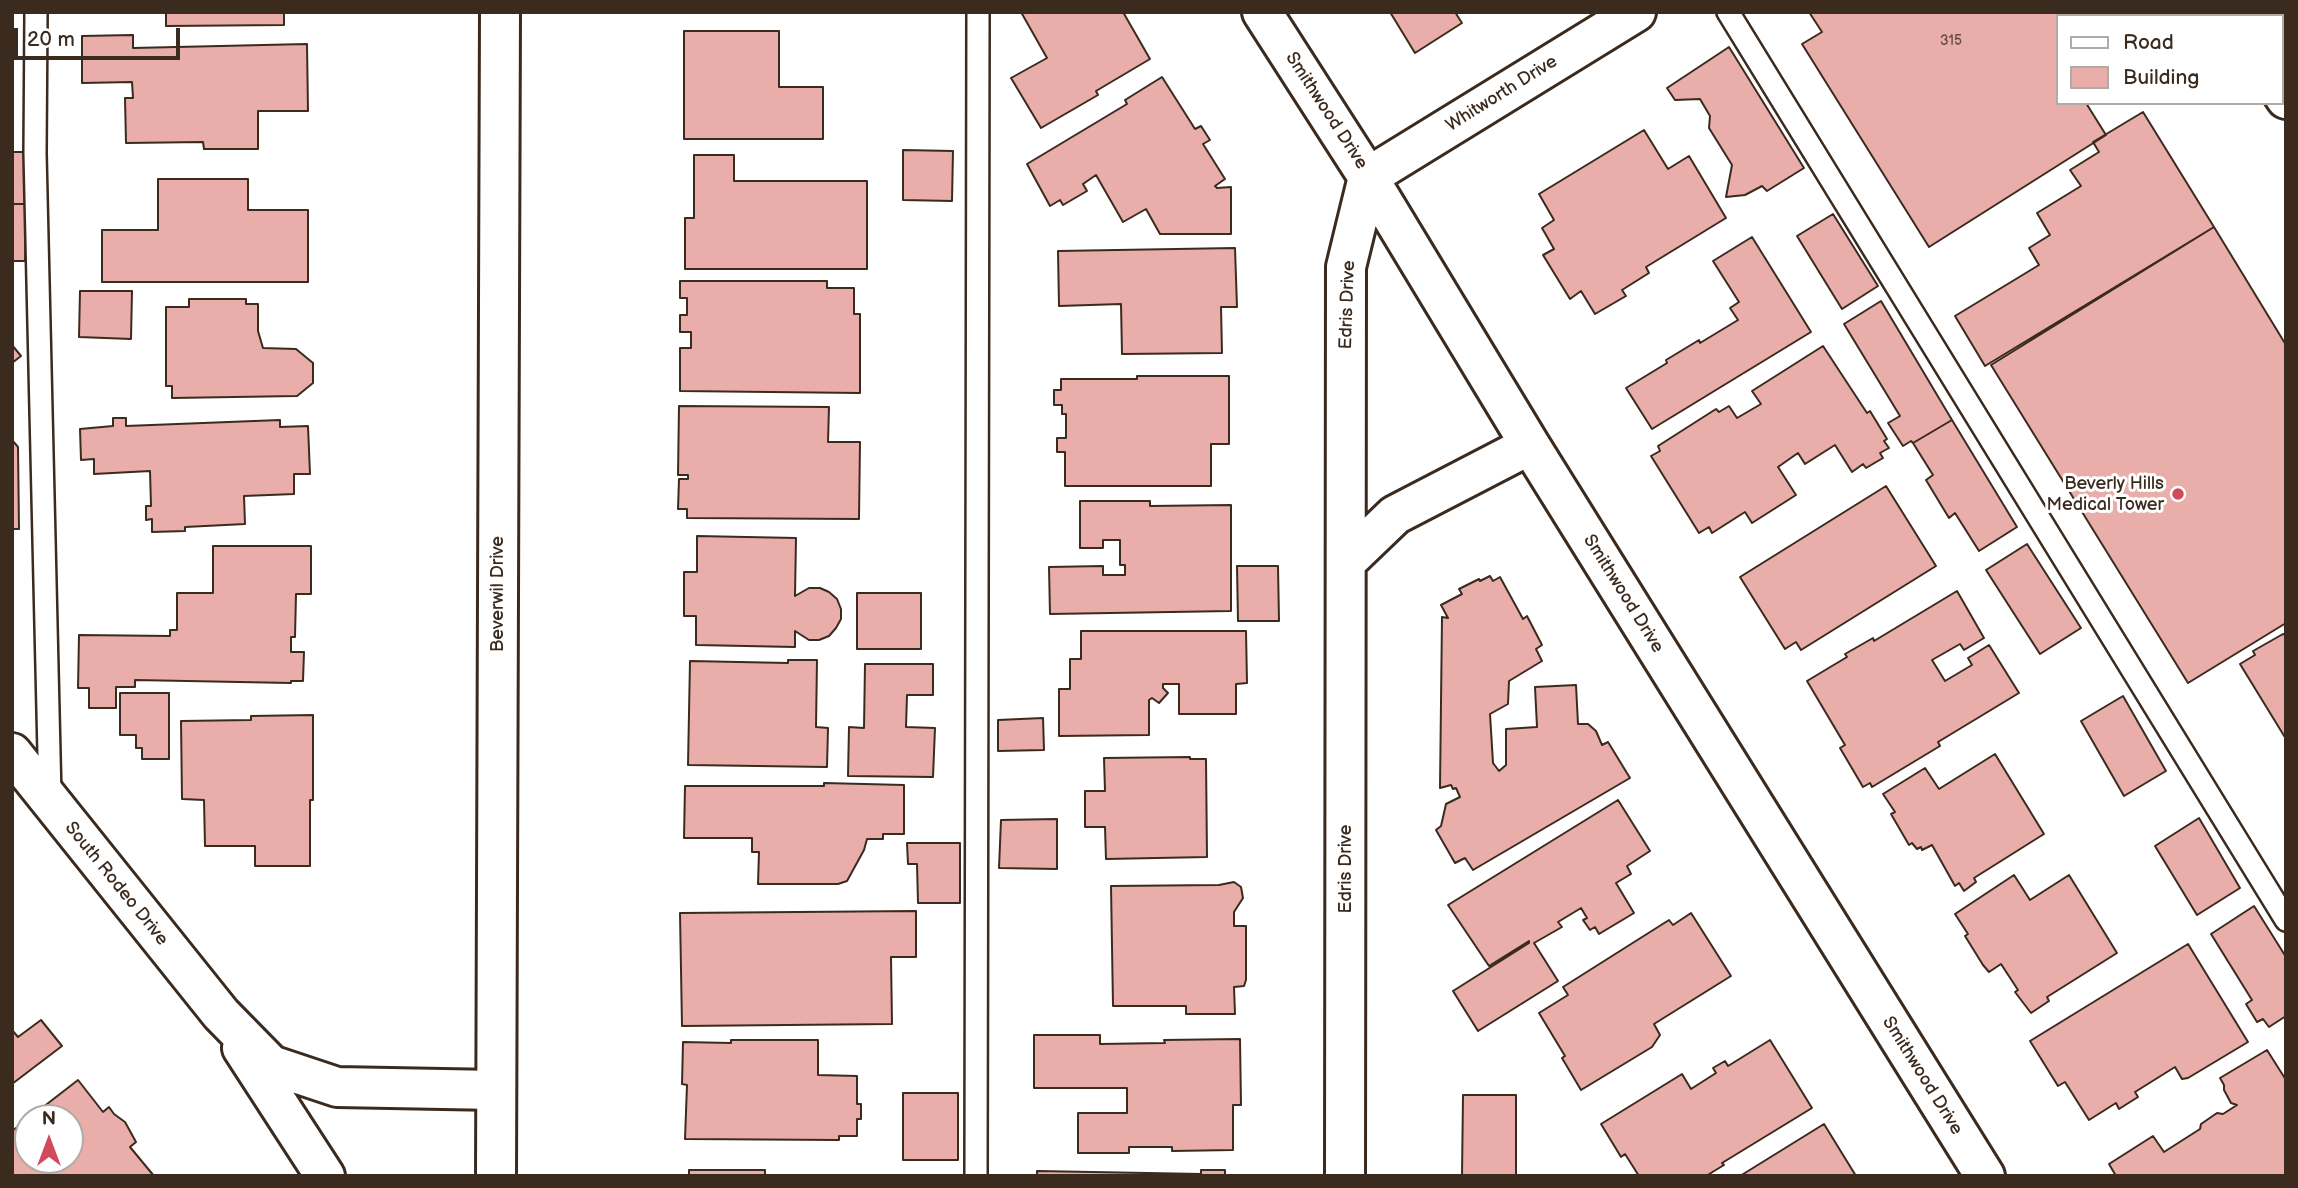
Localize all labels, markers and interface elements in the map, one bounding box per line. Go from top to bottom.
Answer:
scale bar [18,14,184,58]
legend [2056,14,2284,105]
text: 20 m [27,27,75,52]
text: Road [2123,30,2174,55]
house number: 315 [1940,33,1962,49]
street label: Smithwood Drive [1280,48,1372,174]
street label: Whitworth Drive [1442,51,1562,137]
text: Building [2123,65,2199,90]
street label: Edris Drive [1336,260,1360,350]
place label: Beverly Hills Medical Tower [2046,473,2164,516]
marker: Beverly Hills Medical Tower [2170,486,2186,502]
street label: Smithwood Drive [1578,531,1668,657]
street label: Beverwil Drive [487,536,509,652]
street label: South Rodeo Drive [60,818,172,950]
street label: Edris Drive [1335,825,1357,913]
street label: Smithwood Drive [1877,1013,1967,1139]
north arrow [14,1104,84,1174]
text: N [42,1108,56,1131]

